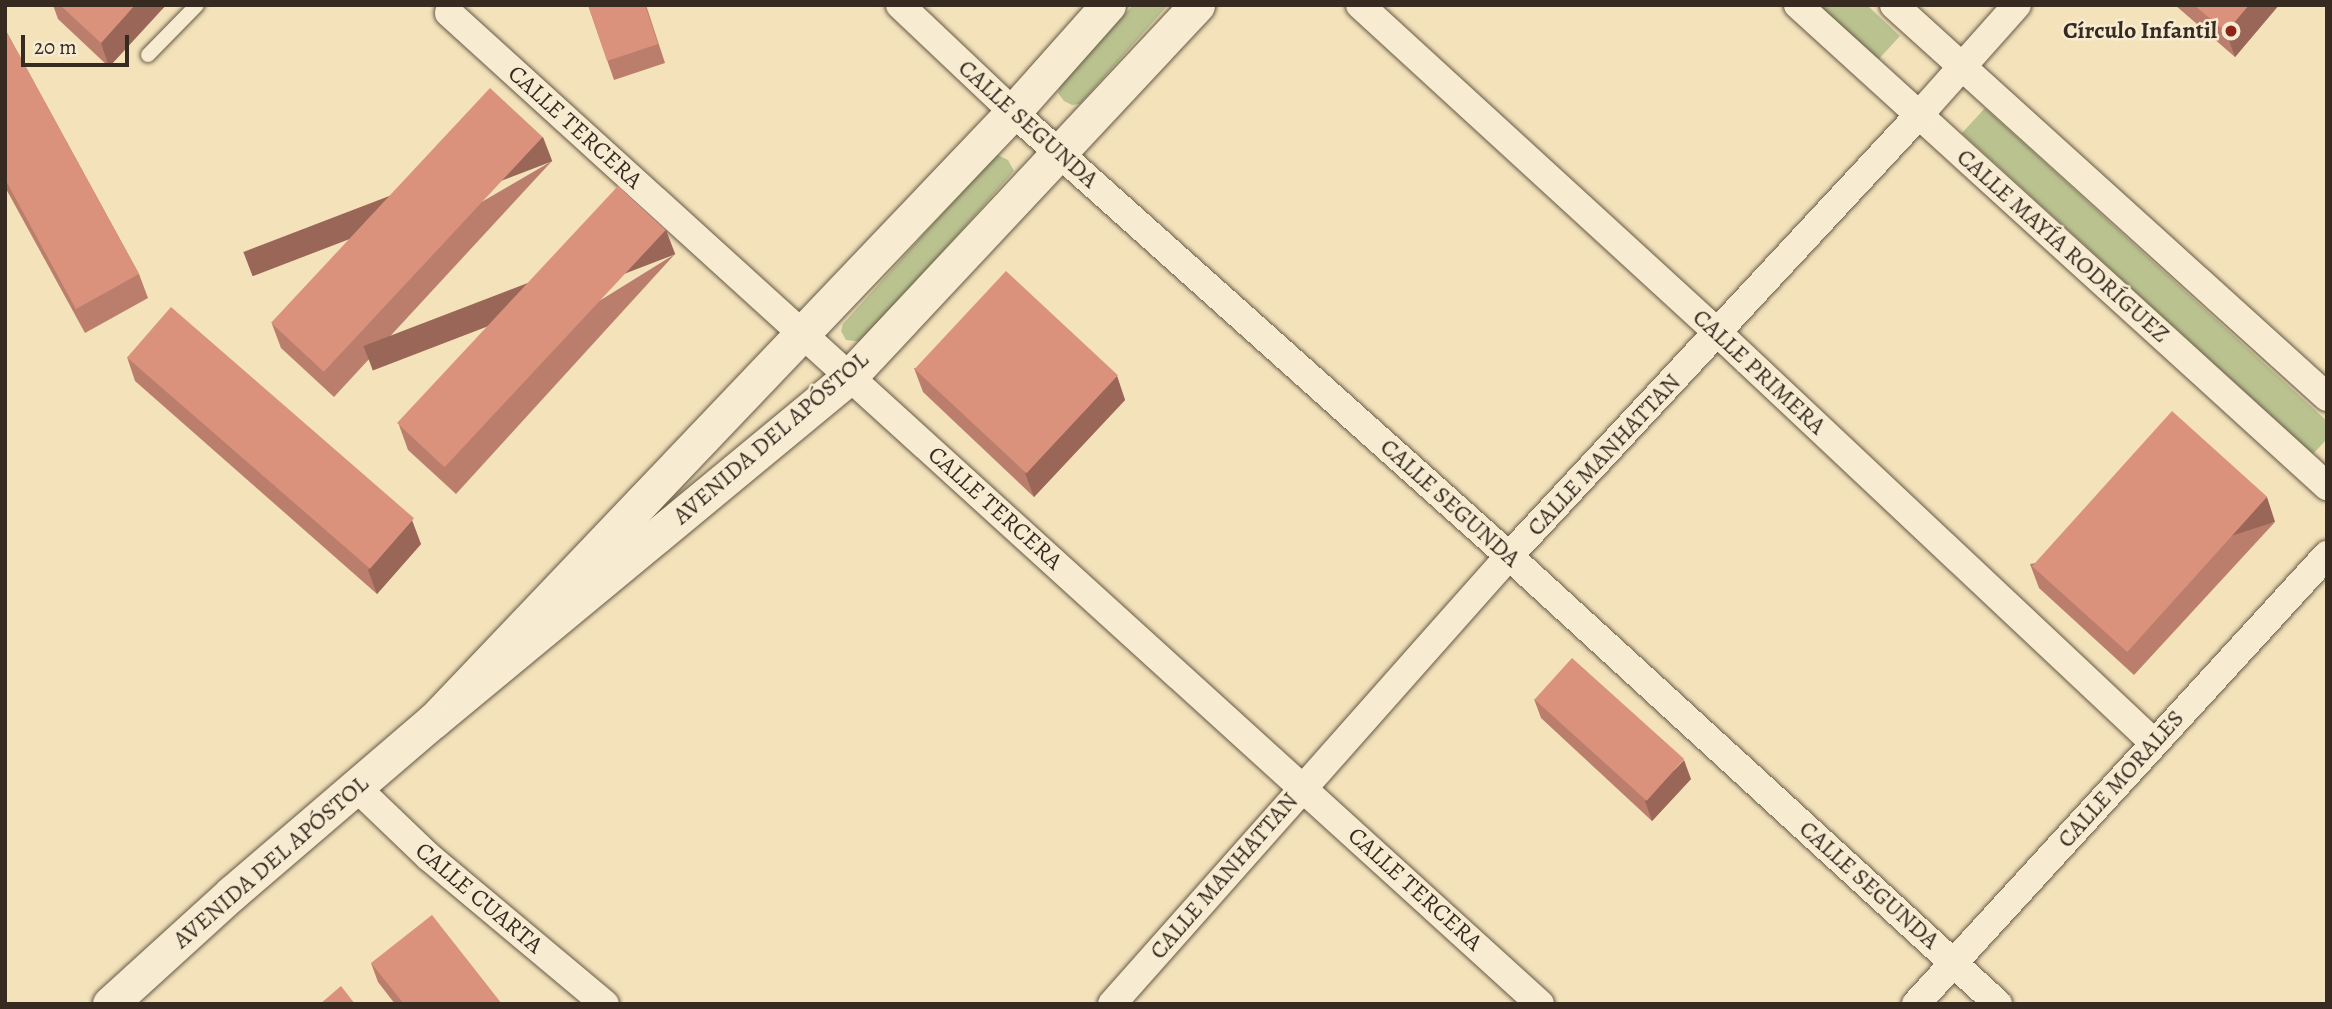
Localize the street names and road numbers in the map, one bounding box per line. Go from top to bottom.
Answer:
street label: CALLE SEGUNDA [952,54,1104,194]
street label: CALLE TERCERA [502,59,648,195]
street label: CALLE MAYÍA RODRÍGUEZ [1951,143,2175,349]
street label: CALLE PRIMERA [1687,303,1831,441]
street label: AVENIDA DEL APÓSTOL [667,345,875,531]
street label: CALLE MANHATTAN [1521,368,1687,542]
street label: CALLE SEGUNDA [1374,433,1526,573]
street label: CALLE TERCERA [922,440,1068,576]
street label: CALLE MORALES [2052,704,2190,854]
street label: AVENIDA DEL APÓSTOL [167,769,375,955]
street label: CALLE MANHATTAN [1144,787,1304,965]
street label: CALLE SEGUNDA [1793,815,1945,955]
street label: CALLE TERCERA [1342,821,1488,957]
street label: CALLE CUARTA [409,836,549,960]

